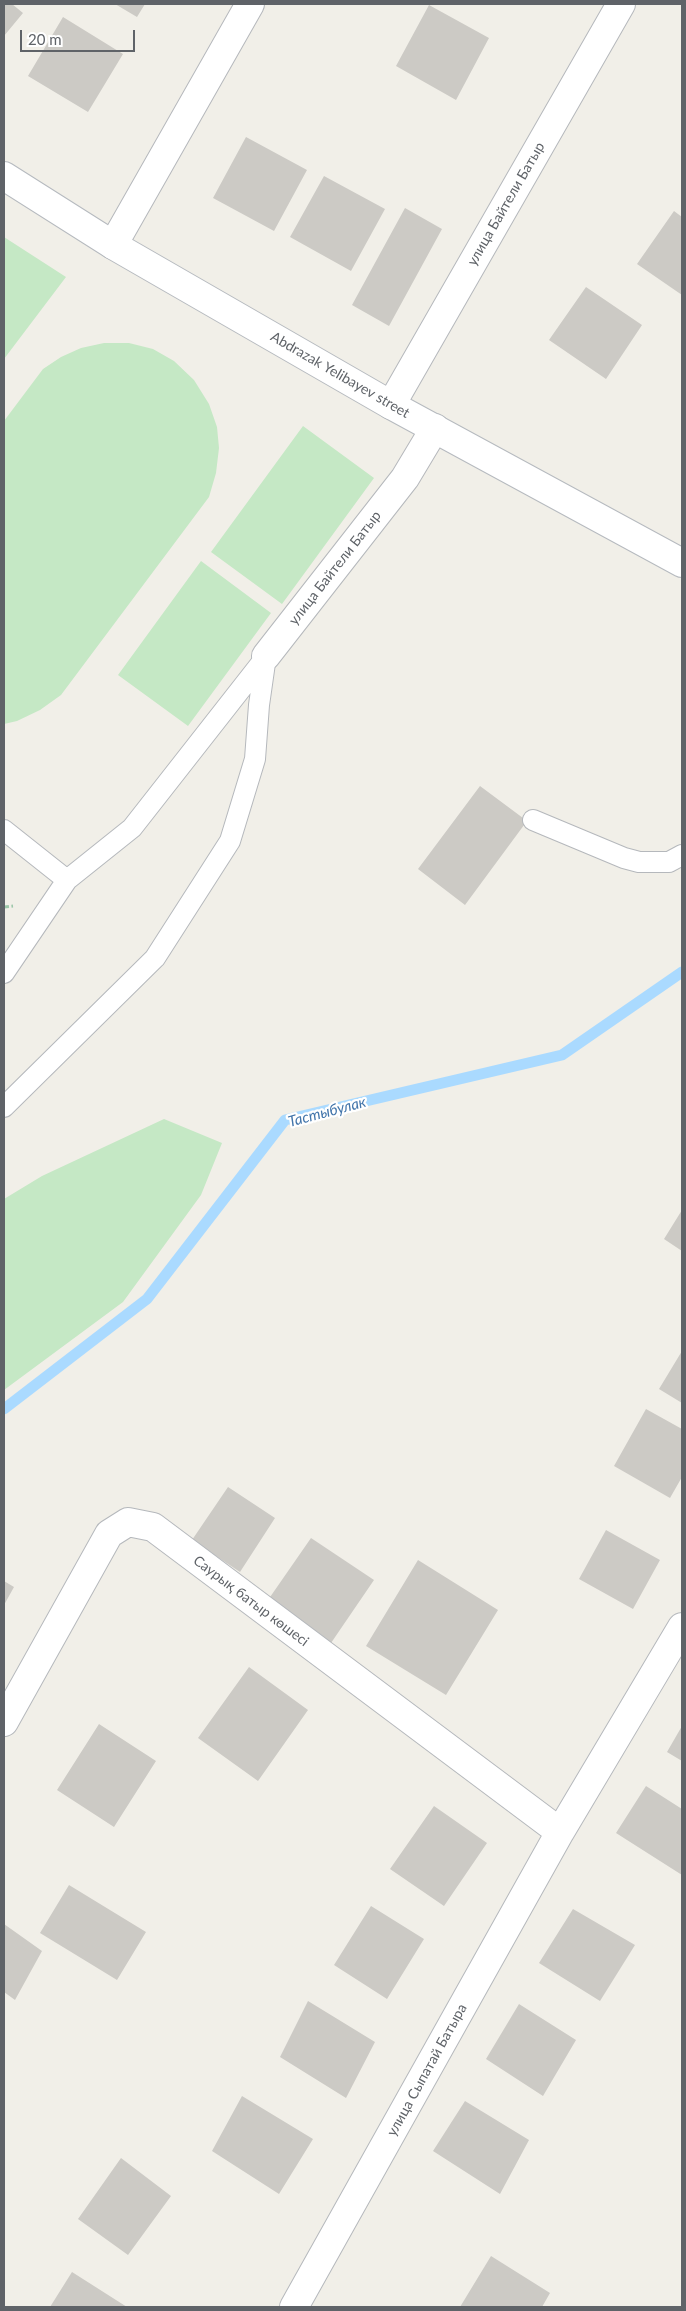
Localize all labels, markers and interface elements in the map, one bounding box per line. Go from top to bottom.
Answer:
scale bar [22,20,138,52]
text: 20 m [28,30,62,48]
street label: улица Байтели Батыр [464,139,548,269]
street label: Abdrazak Yelibayev street [268,328,412,422]
street label: улица Байтели Батыр [285,508,385,628]
water label: Тастыбулак [286,1093,368,1131]
street label: Саурық батыр көшесі [190,1552,312,1650]
street label: улица Сыпатай Батыра [384,2001,470,2139]

